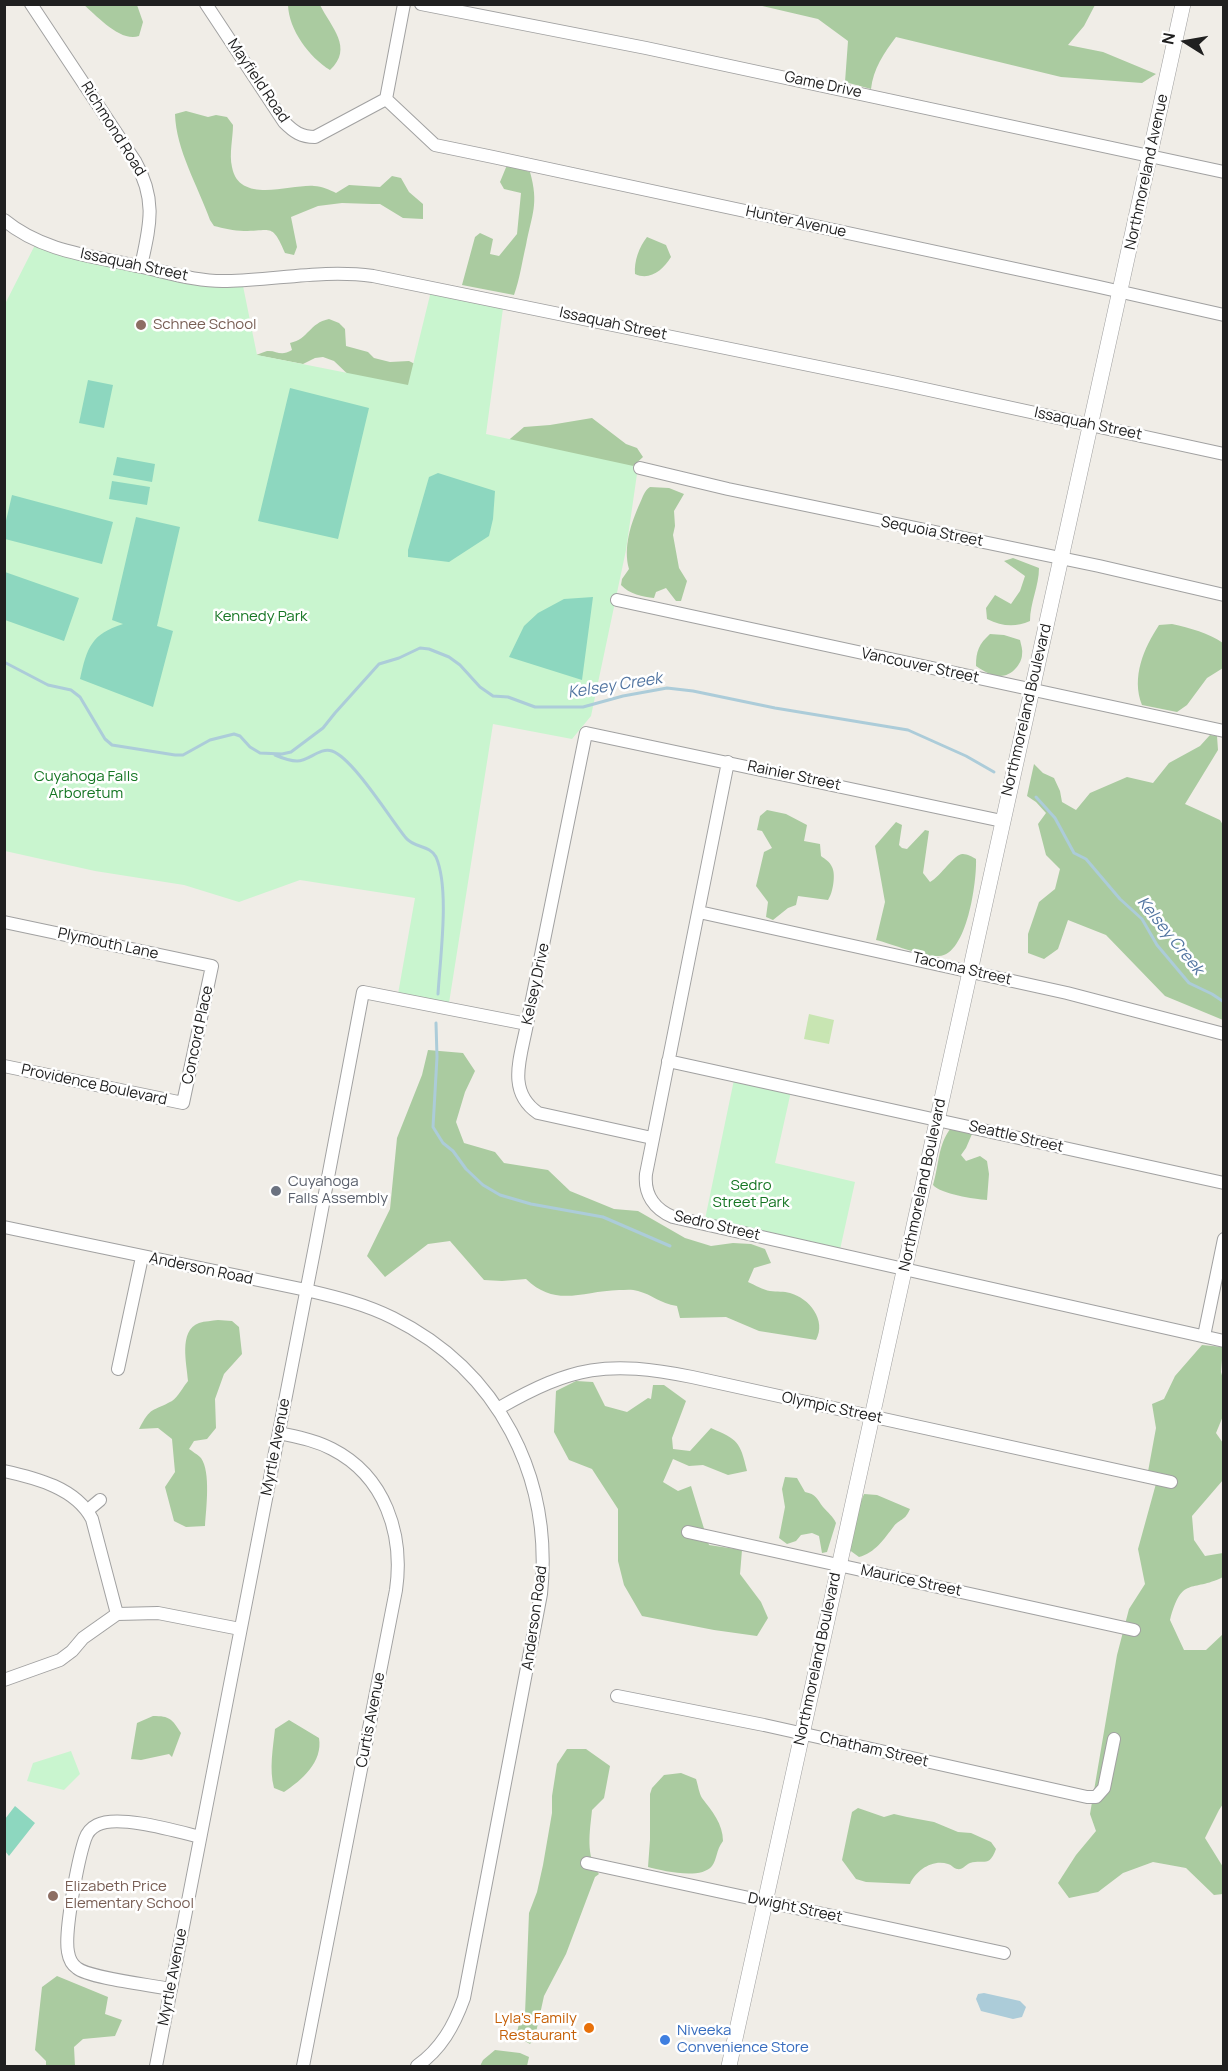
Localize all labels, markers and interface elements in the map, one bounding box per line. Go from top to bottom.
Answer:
north arrow [1156,12,1216,72]
text: N [1156,31,1180,46]
street label: Mayfield Road [223,36,293,126]
street label: Game Drive [783,68,863,102]
street label: Richmond Road [77,78,149,180]
street label: Northmoreland Avenue [1122,92,1172,252]
street label: Hunter Avenue [744,203,848,241]
street label: Issaquah Street [78,245,190,285]
street label: Issaquah Street [557,304,669,344]
place label: Schnee School [153,316,257,334]
marker: Schnee School [134,318,148,332]
street label: Issaquah Street [1032,404,1144,444]
street label: Sequoia Street [879,513,985,551]
park label: Kennedy Park [214,608,308,626]
street label: Northmoreland Boulevard [998,622,1056,798]
street label: Vancouver Street [859,645,981,687]
water label: Kelsey Creek [567,669,663,703]
street label: Rainier Street [746,757,842,795]
park label: Cuyahoga Falls Arboretum [34,768,138,803]
water label: Kelsey Creek [1133,893,1207,979]
street label: Plymouth Lane [56,925,160,963]
street label: Kelsey Drive [519,942,553,1026]
street label: Tacoma Street [911,949,1013,989]
street label: Concord Place [179,984,217,1086]
street label: Providence Boulevard [19,1061,169,1109]
street label: Northmoreland Boulevard [896,1097,950,1273]
street label: Seattle Street [967,1117,1065,1157]
place label: Cuyahoga Falls Assembly [288,1173,388,1208]
park label: Sedro Street Park [713,1177,789,1212]
marker: Cuyahoga Falls Assembly [269,1184,283,1198]
street label: Sedro Street [672,1207,762,1245]
street label: Anderson Road [148,1249,254,1289]
street label: Olympic Street [780,1389,884,1427]
street label: Myrtle Avenue [258,1397,294,1497]
street label: Maurice Street [859,1562,963,1600]
street label: Anderson Road [519,1565,551,1671]
street label: Northmoreland Boulevard [791,1571,845,1747]
street label: Curtis Avenue [353,1671,389,1769]
street label: Chatham Street [818,1729,930,1771]
place label: Elizabeth Price Elementary School [65,1878,194,1913]
marker: Elizabeth Price Elementary School [46,1889,60,1903]
street label: Dwight Street [746,1889,844,1927]
street label: Myrtle Avenue [155,1927,191,2027]
place label: Lyla's Family Restaurant [495,2010,577,2045]
marker: Lyla's Family Restaurant [582,2021,596,2035]
place label: Niveeka Convenience Store [677,2022,809,2057]
marker: Niveeka Convenience Store [658,2033,672,2047]

